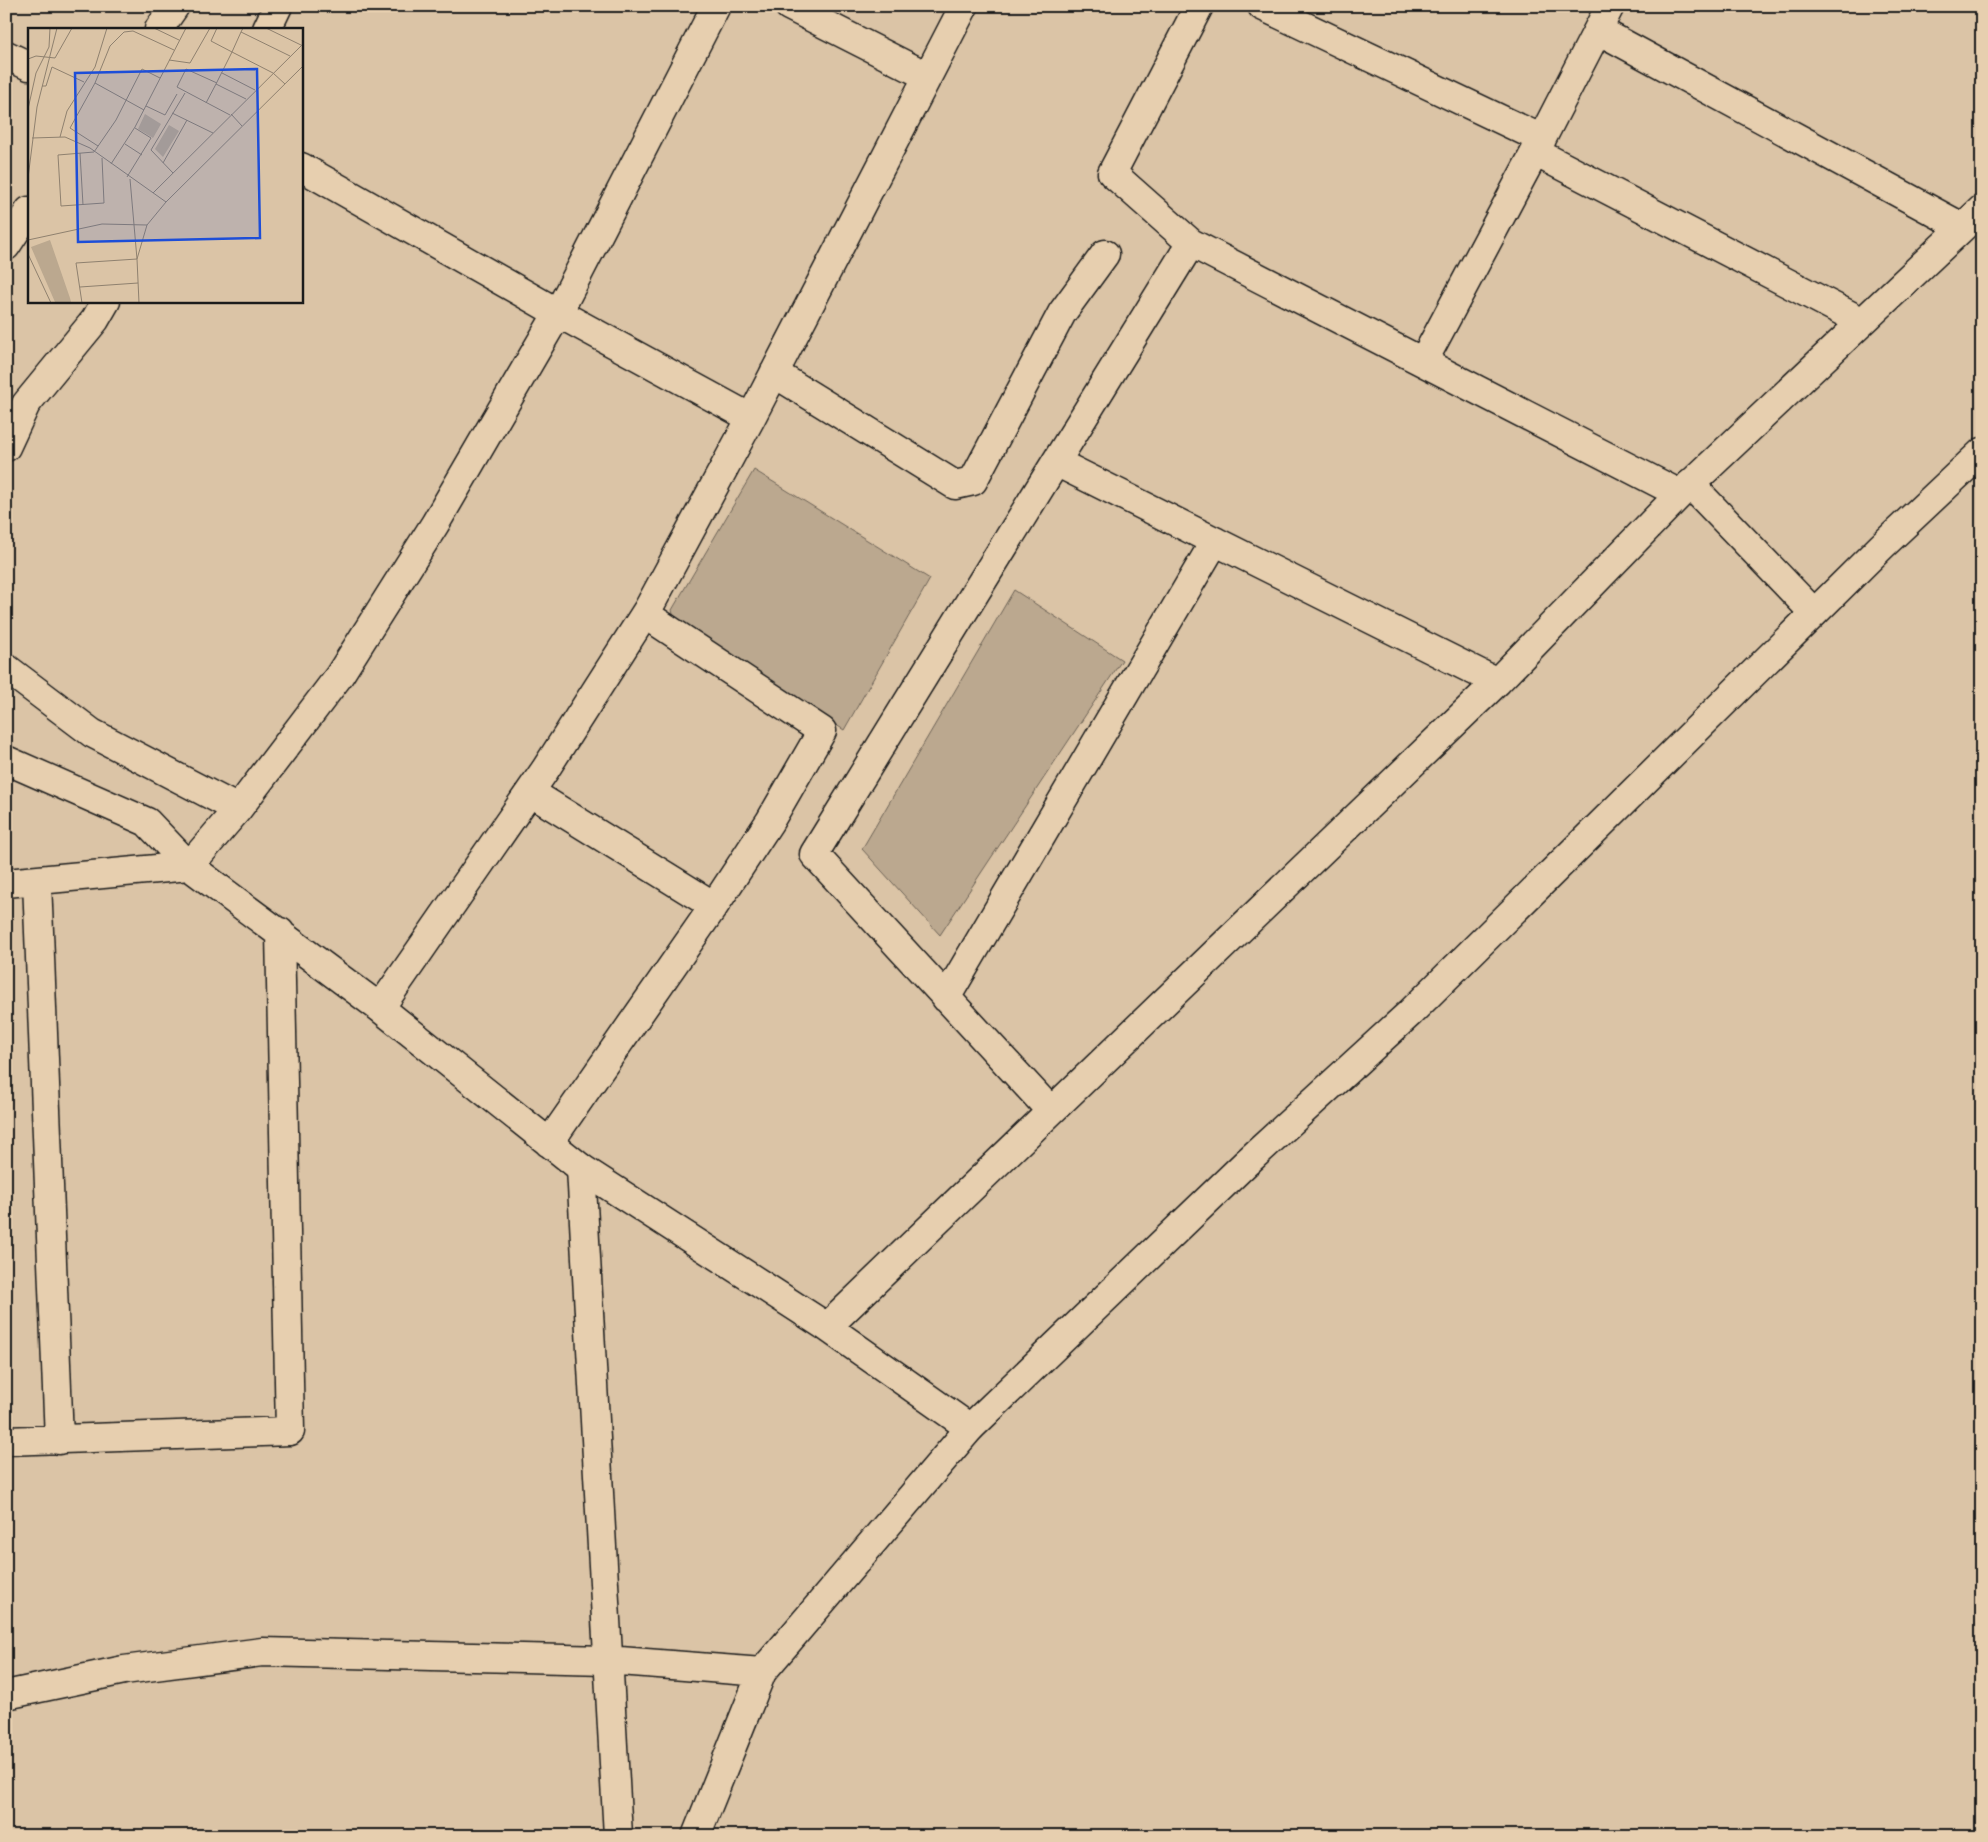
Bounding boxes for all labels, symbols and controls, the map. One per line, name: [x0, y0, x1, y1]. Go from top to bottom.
inset map: [28, 28, 302, 302]

